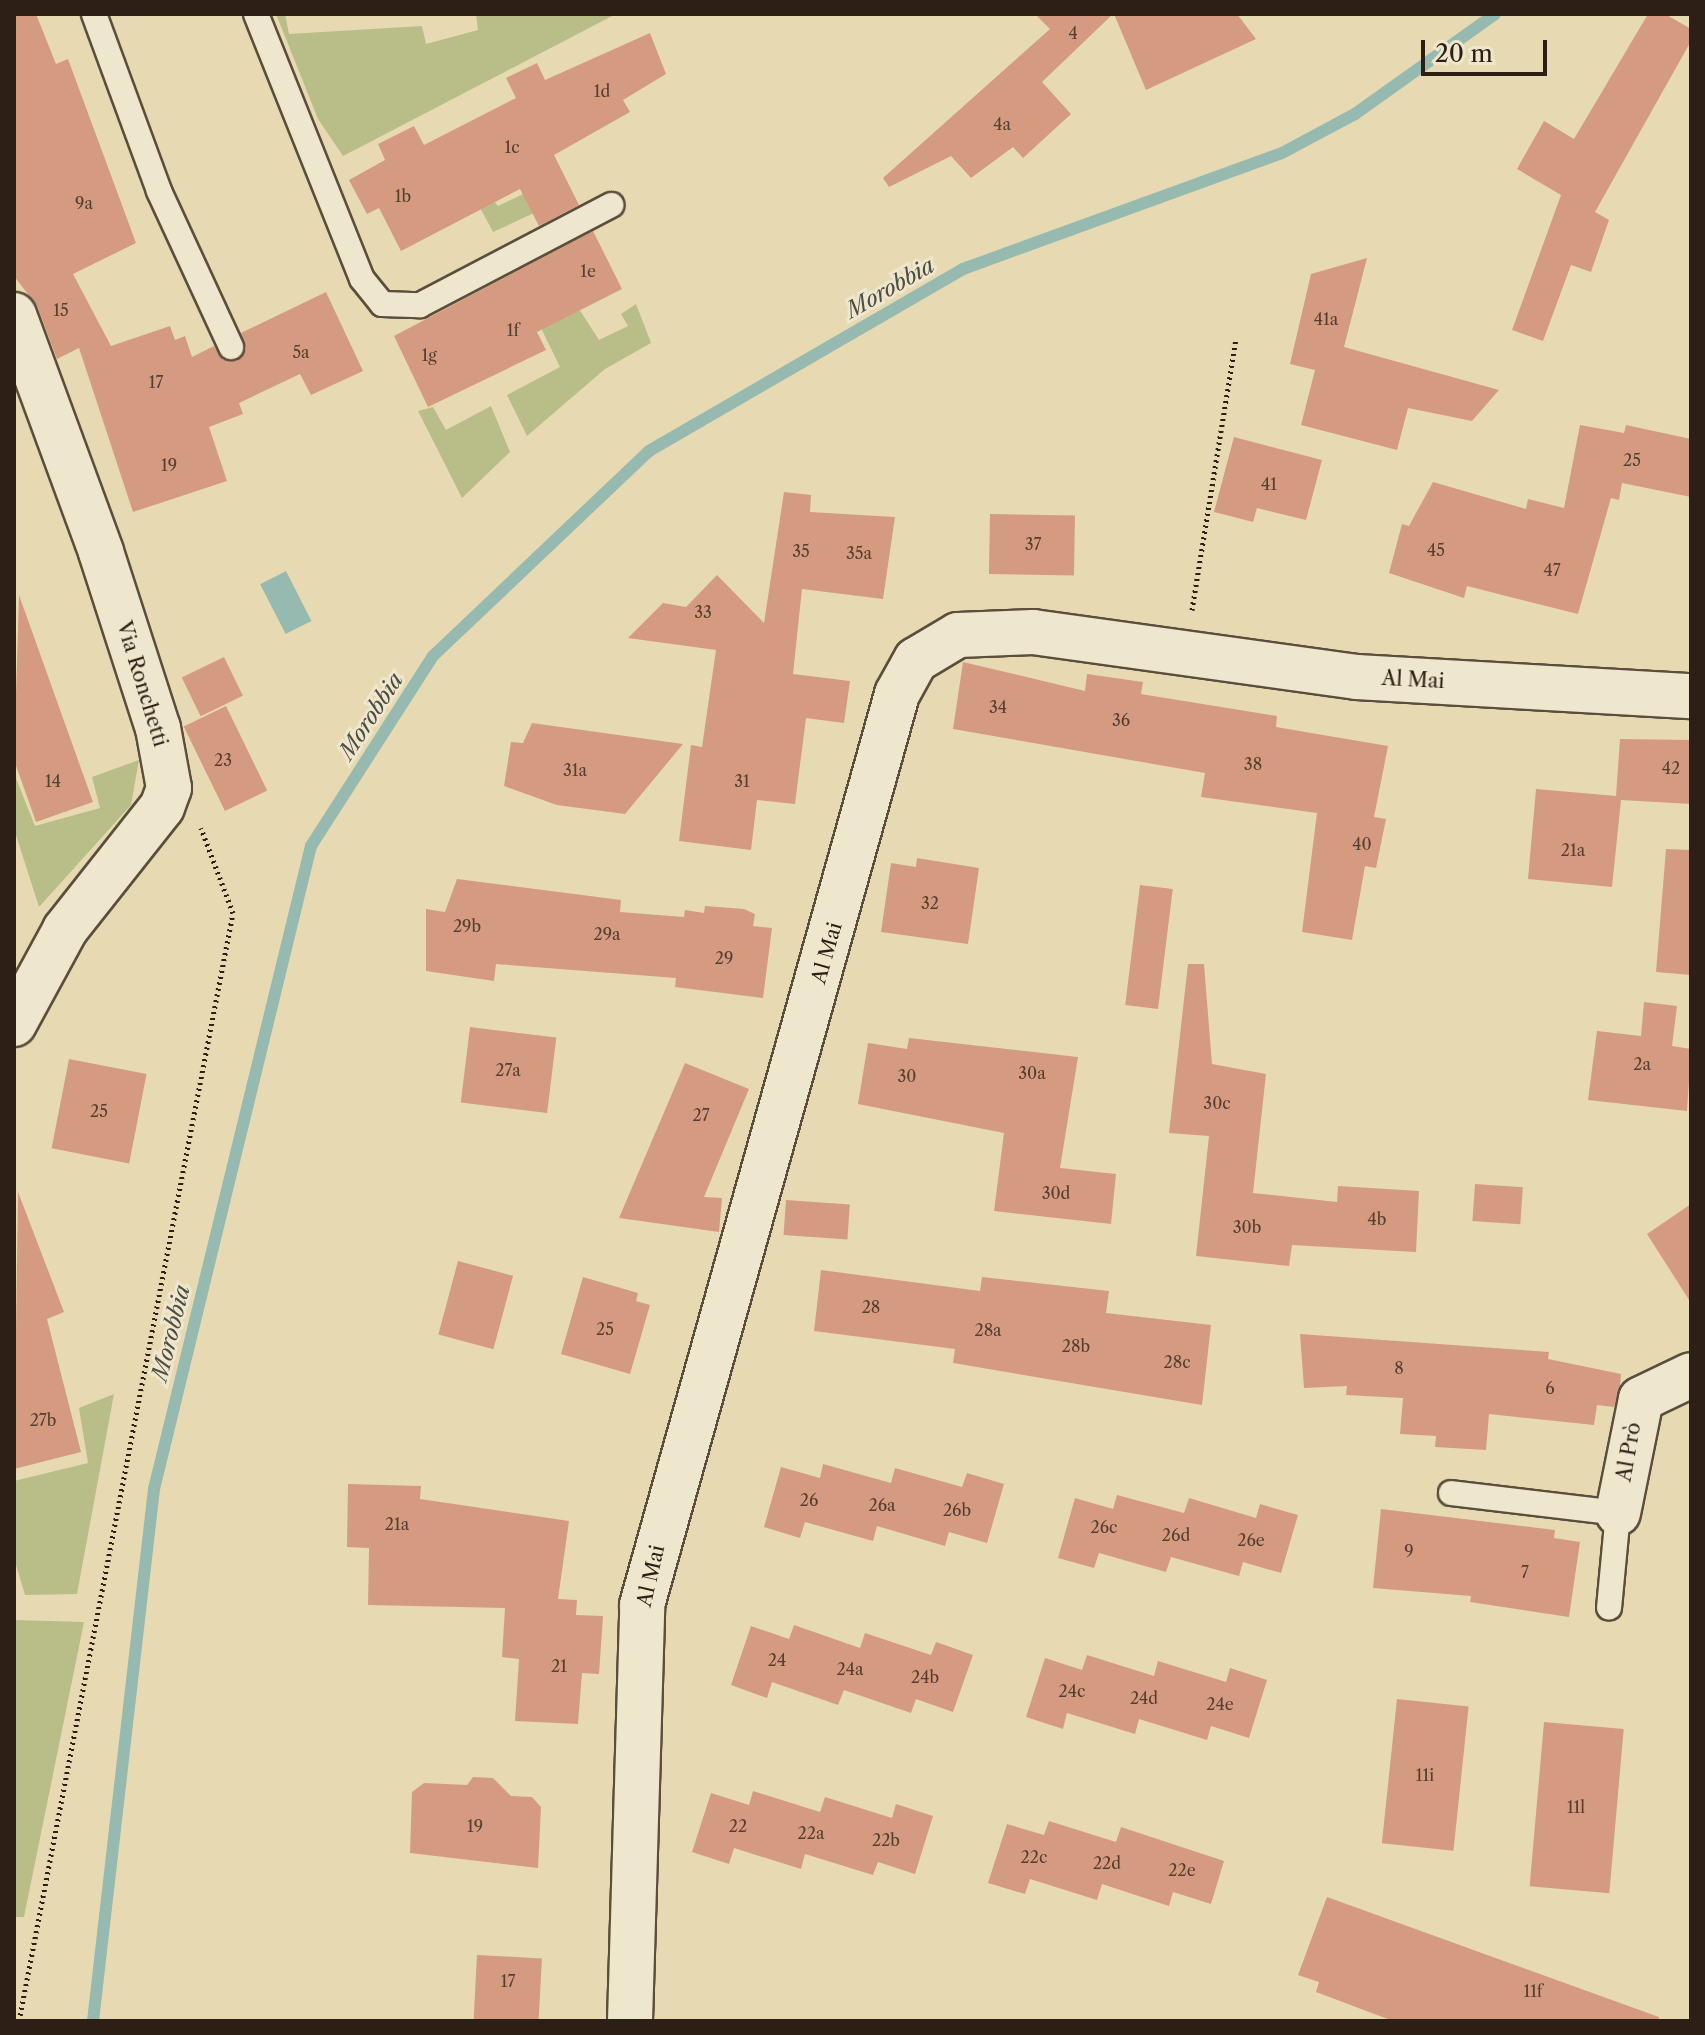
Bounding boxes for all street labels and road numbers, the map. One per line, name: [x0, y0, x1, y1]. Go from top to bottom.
street label: Via Ronchetti: [112, 618, 172, 750]
street label: Al Mai: [1381, 666, 1445, 694]
street label: Al Mai: [807, 920, 847, 986]
street label: Al Prò: [1612, 1421, 1646, 1483]
street label: Al Mai: [632, 1543, 670, 1609]

